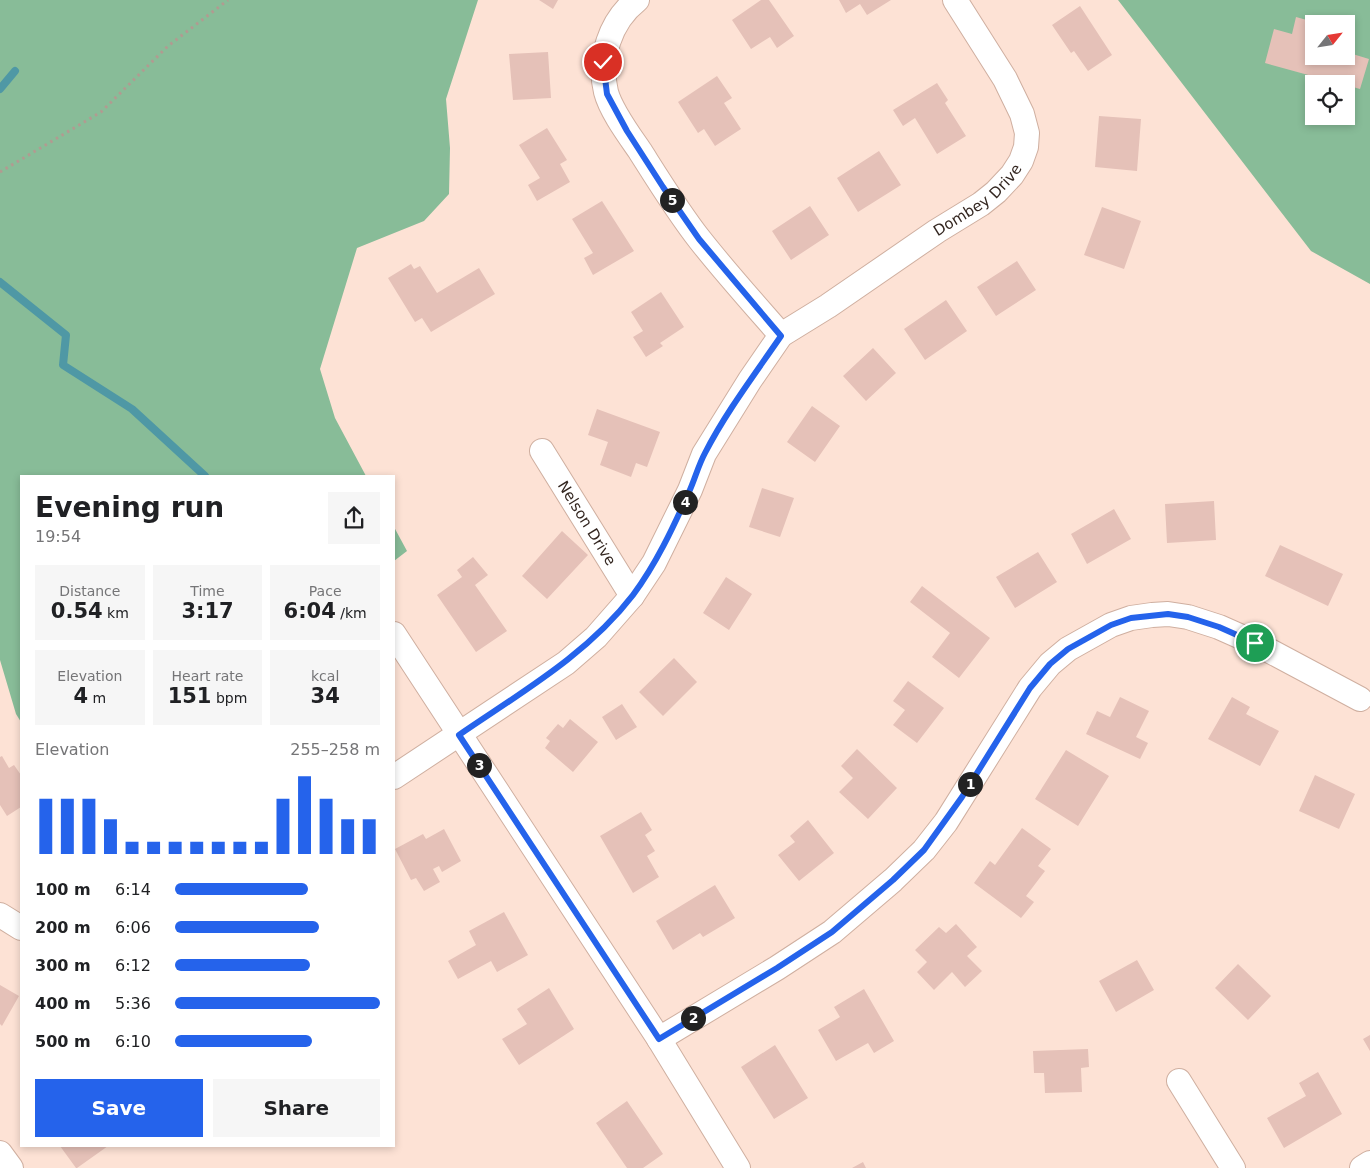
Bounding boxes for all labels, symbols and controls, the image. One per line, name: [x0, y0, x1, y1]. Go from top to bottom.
north arrow: [1305, 15, 1355, 65]
map controls: [1305, 15, 1355, 125]
pin: [582, 41, 624, 83]
icon: check: [589, 48, 617, 76]
button: locate: [1305, 75, 1355, 125]
street label: Dombey Drive: [930, 161, 1026, 240]
pin: 5: [660, 188, 684, 212]
text: 5: [668, 192, 677, 208]
street label: Nelson Drive: [554, 478, 620, 569]
pin: 4: [672, 490, 698, 514]
text: Evening run: [35, 491, 224, 524]
button: share: [328, 492, 380, 544]
text: 4: [681, 494, 690, 510]
text: 19:54: [35, 527, 81, 546]
text: Distance: [59, 583, 120, 599]
text: Time: [190, 583, 225, 599]
text: Pace: [309, 583, 342, 599]
text: 0.54: [51, 599, 103, 623]
text: 3:17: [181, 599, 234, 623]
text: 6:04: [284, 599, 336, 623]
text: km: [103, 605, 129, 621]
text: /km: [336, 605, 367, 621]
pin: [1234, 622, 1276, 664]
icon: arrive: [1241, 629, 1269, 657]
text: Elevation: [57, 668, 122, 684]
text: Heart rate: [172, 668, 243, 684]
text: kcal: [311, 668, 339, 684]
text: 4: [73, 684, 88, 708]
text: 151: [168, 684, 211, 708]
text: 34: [311, 684, 340, 708]
text: m: [88, 690, 106, 706]
text: bpm: [211, 690, 247, 706]
text: Elevation: [35, 740, 109, 759]
text: 255–258 m: [290, 740, 380, 759]
pin: 3: [466, 752, 492, 778]
text: 3: [475, 757, 484, 773]
pin: 1: [958, 772, 982, 796]
text: 1: [966, 776, 975, 792]
text: 100 m: [35, 880, 91, 899]
text: 6:14: [115, 880, 151, 899]
text: 200 m: [35, 918, 91, 937]
text: 6:06: [115, 918, 151, 937]
text: 300 m: [35, 956, 91, 975]
text: 6:12: [115, 956, 151, 975]
text: 400 m: [35, 994, 91, 1013]
text: 5:36: [115, 994, 151, 1013]
pin: 2: [680, 1006, 706, 1030]
text: 2: [689, 1010, 698, 1026]
text: 500 m: [35, 1032, 91, 1051]
text: 6:10: [115, 1032, 151, 1051]
button: Save: [35, 1079, 203, 1137]
button: Share: [213, 1079, 380, 1137]

